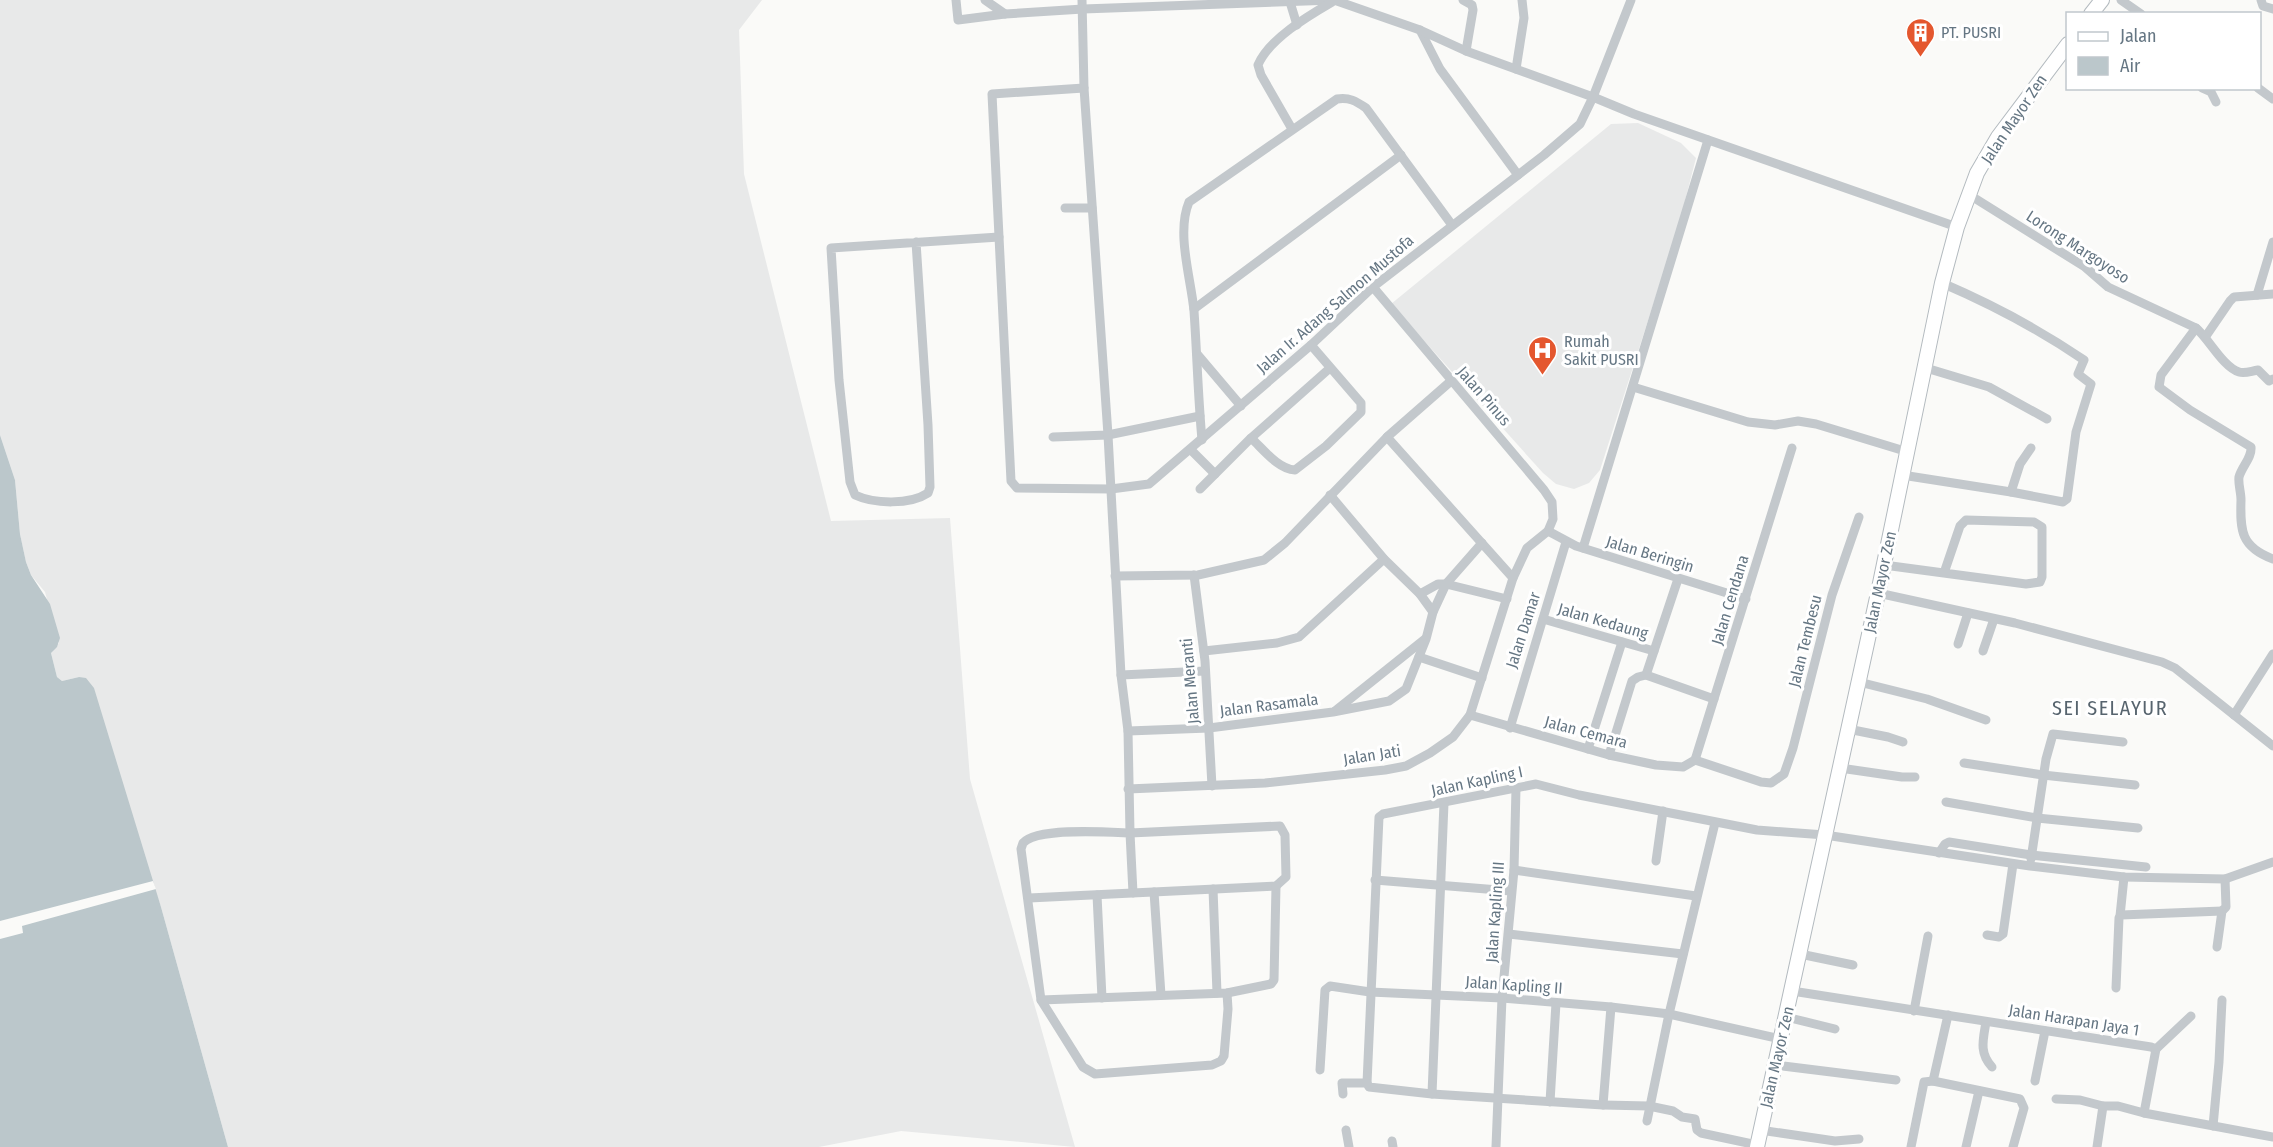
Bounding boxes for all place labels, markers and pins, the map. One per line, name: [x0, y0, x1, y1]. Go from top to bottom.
building icon: PT. PUSRI: [1904, 16, 1936, 58]
place label: PT. PUSRI: [1941, 23, 2001, 42]
place label: Rumah Sakit PUSRI: [1564, 332, 1639, 369]
hospital icon: Rumah Sakit PUSRI: [1527, 334, 1559, 376]

